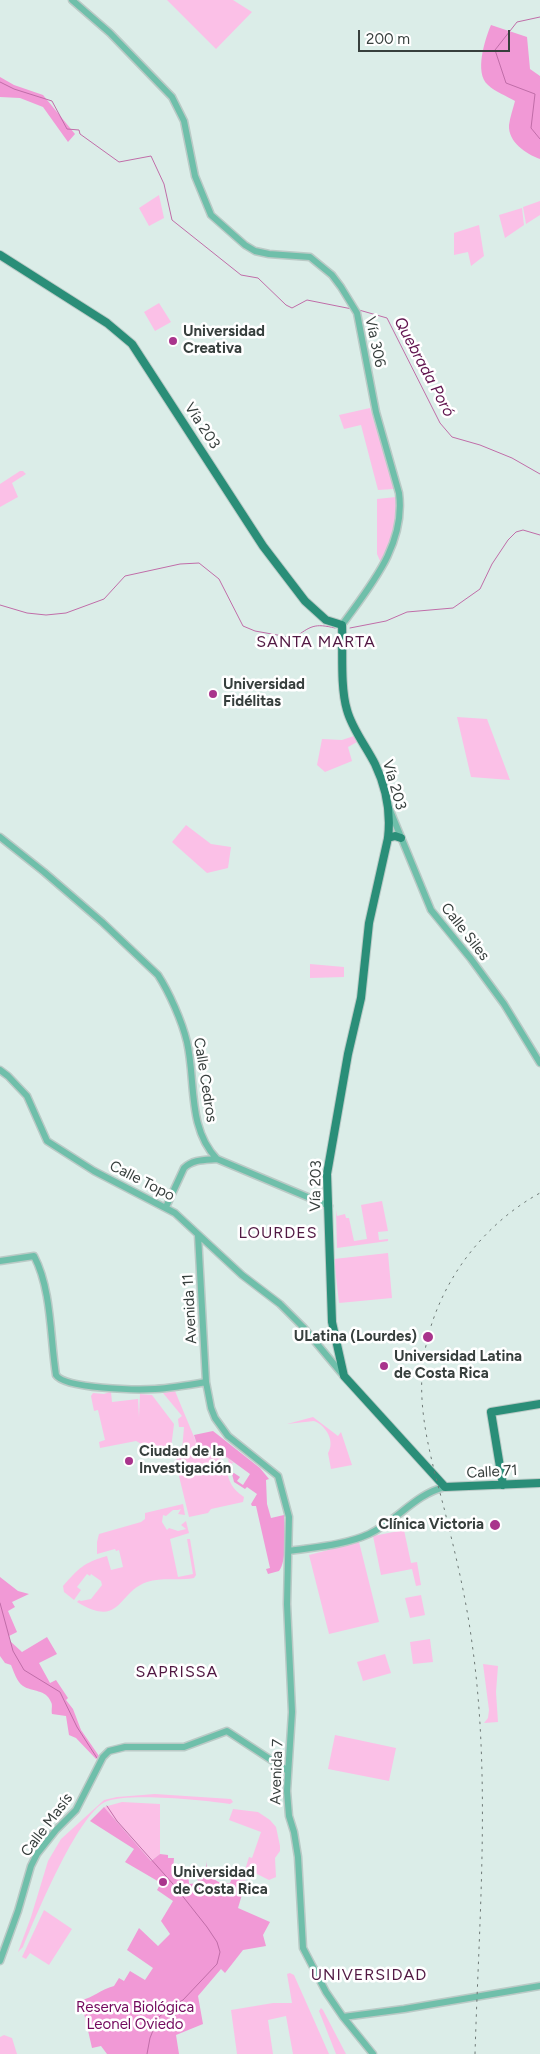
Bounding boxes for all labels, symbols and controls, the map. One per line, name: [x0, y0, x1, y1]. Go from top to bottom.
scale bar: [360, 20, 512, 52]
text: 200 m: [366, 30, 410, 48]
water label: Quebrada Poró: [390, 314, 458, 420]
street label: Vía 306: [361, 315, 389, 369]
place label: Universidad Creativa: [183, 323, 265, 358]
marker: Universidad Creativa: [167, 335, 179, 347]
street label: Vía 203: [180, 400, 224, 452]
district label: SANTA MARTA: [255, 632, 377, 652]
place label: Universidad Fidélitas: [223, 676, 305, 711]
marker: Universidad Fidélitas: [207, 688, 219, 700]
street label: Vía 203: [378, 758, 410, 812]
street label: Calle Siles: [437, 900, 493, 964]
street label: Calle Cedros: [189, 1036, 221, 1124]
street label: Calle Topo: [106, 1157, 178, 1205]
street label: Vía 203: [307, 1160, 325, 1212]
district label: LOURDES: [238, 1223, 318, 1243]
street label: Avenida 11: [179, 1273, 201, 1345]
place label: ULatina (Lourdes): [294, 1328, 417, 1346]
marker: ULatina (Lourdes): [421, 1330, 435, 1344]
place label: Universidad Latina de Costa Rica: [394, 1348, 522, 1383]
marker: Universidad Latina de Costa Rica: [378, 1360, 390, 1372]
place label: Ciudad de la Investigación: [139, 1443, 231, 1478]
marker: Ciudad de la Investigación: [123, 1455, 135, 1467]
street label: Calle 71: [466, 1462, 518, 1482]
place label: Clínica Victoria: [378, 1516, 484, 1534]
marker: Clínica Victoria: [488, 1518, 502, 1532]
district label: SAPRISSA: [135, 1662, 219, 1682]
street label: Avenida 7: [267, 1739, 287, 1805]
street label: Calle Masís: [17, 1790, 77, 1860]
place label: Universidad de Costa Rica: [173, 1864, 268, 1899]
marker: Universidad de Costa Rica: [157, 1876, 169, 1888]
district label: UNIVERSIDAD: [309, 1965, 429, 1985]
park label: Reserva Biológica Leonel Oviedo: [76, 1999, 194, 2034]

